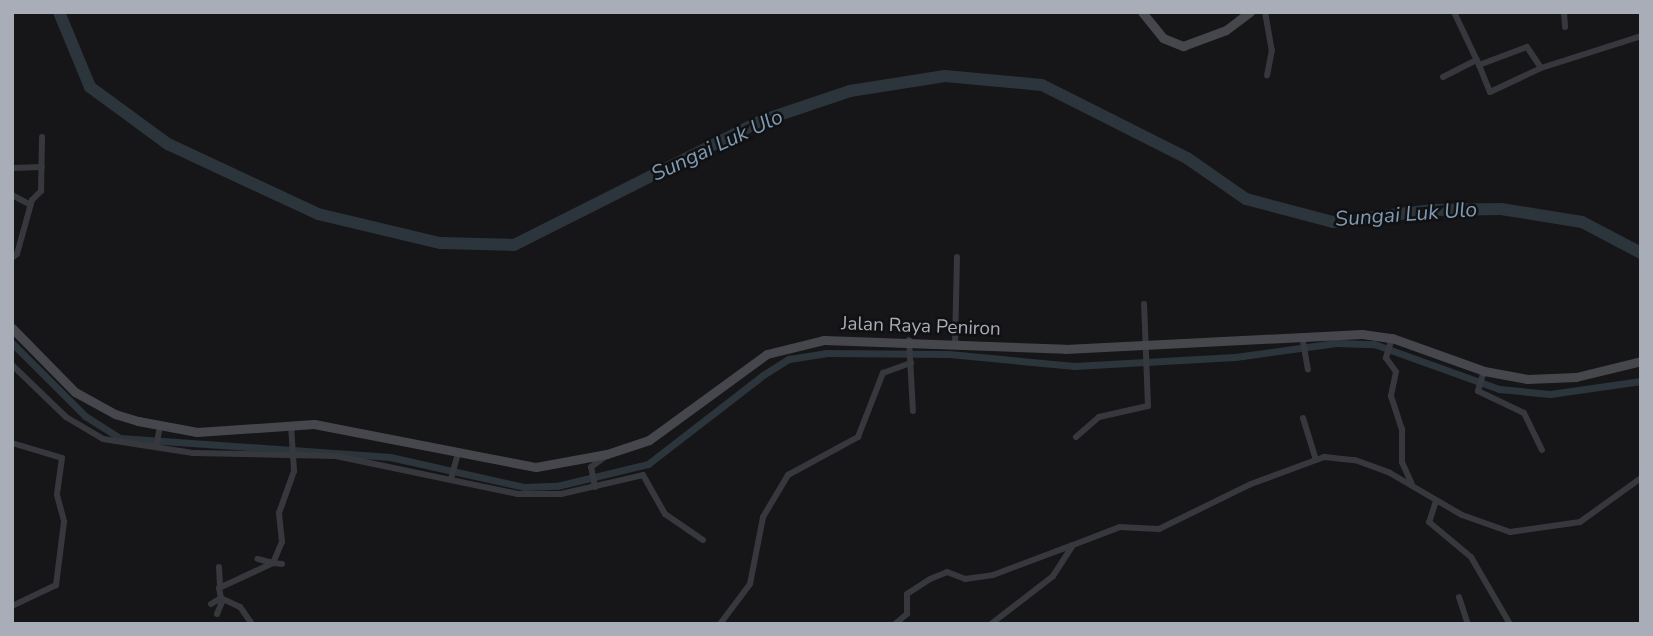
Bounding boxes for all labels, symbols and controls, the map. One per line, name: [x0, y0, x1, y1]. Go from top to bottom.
water label: Sungai Luk Ulo: [647, 104, 787, 186]
water label: Sungai Luk Ulo: [1334, 196, 1478, 232]
street label: Jalan Raya Peniron: [841, 313, 1001, 341]

